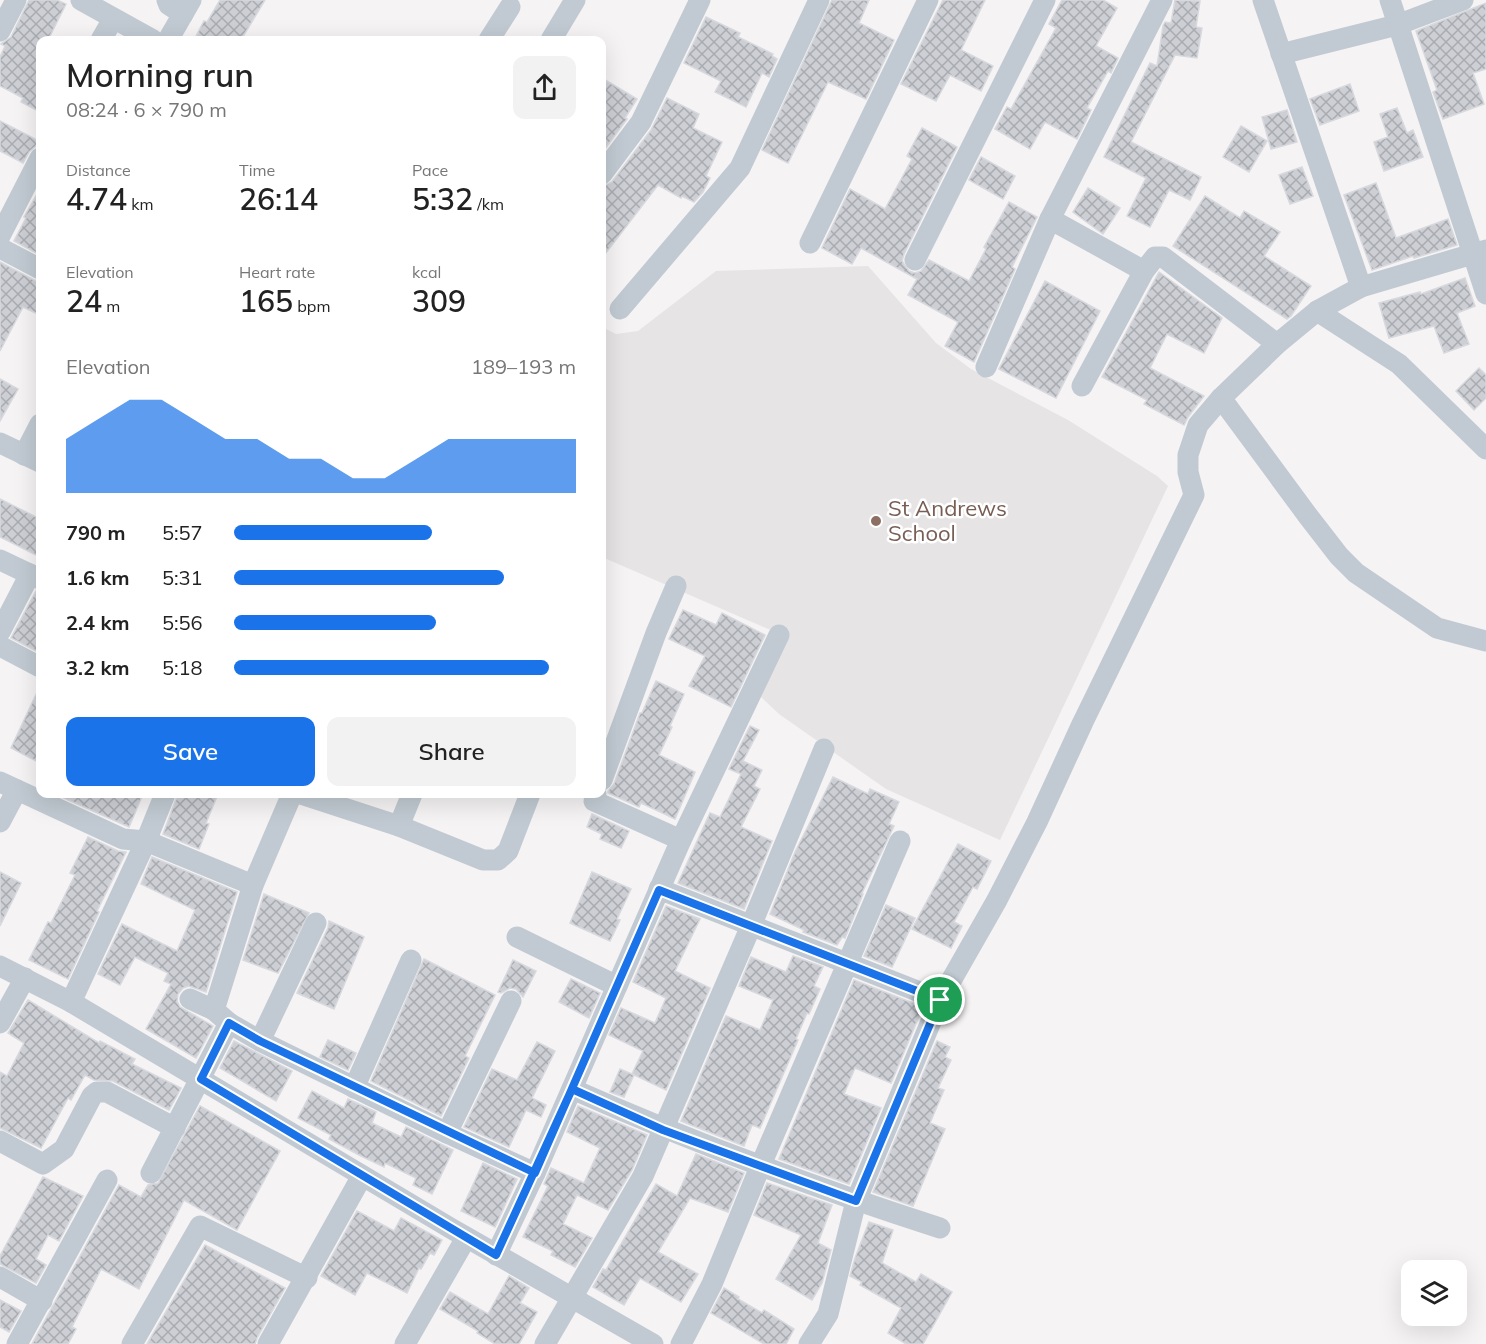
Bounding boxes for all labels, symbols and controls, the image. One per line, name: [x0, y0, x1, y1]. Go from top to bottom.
text: Morning run: [66, 54, 254, 95]
button: share: [513, 56, 576, 119]
text: 08:24 · 6 × 790 m: [66, 97, 227, 122]
text: Distance: [66, 160, 131, 180]
text: Time: [239, 160, 275, 180]
text: Pace: [412, 160, 448, 180]
text: 4.74: [66, 180, 127, 218]
text: 26:14: [239, 180, 318, 218]
text: 5:32: [412, 180, 473, 218]
text: km: [127, 194, 154, 214]
text: /km: [473, 194, 504, 214]
text: Elevation: [66, 262, 134, 282]
text: Heart rate: [239, 262, 315, 282]
text: kcal: [412, 262, 441, 282]
text: 24: [66, 282, 102, 320]
text: 165: [239, 282, 293, 320]
text: 309: [412, 282, 466, 320]
text: m: [102, 296, 120, 316]
text: bpm: [293, 296, 330, 316]
text: Elevation: [66, 354, 151, 379]
text: 189–193 m: [471, 354, 576, 379]
place label: St Andrews School: [888, 494, 1007, 547]
marker: St Andrews School: [869, 514, 883, 528]
text: 790 m: [66, 520, 125, 545]
text: 5:57: [162, 520, 203, 545]
text: 1.6 km: [66, 565, 129, 590]
text: 5:31: [162, 565, 203, 590]
text: 2.4 km: [66, 610, 129, 635]
text: 5:56: [162, 610, 203, 635]
text: 3.2 km: [66, 655, 129, 680]
text: 5:18: [162, 655, 203, 680]
button: Save: [66, 717, 315, 786]
button: Share: [327, 717, 576, 786]
pin: [914, 974, 965, 1025]
icon: arrive: [923, 983, 956, 1016]
map controls: [1401, 1260, 1467, 1326]
button: layers: [1401, 1260, 1467, 1326]

